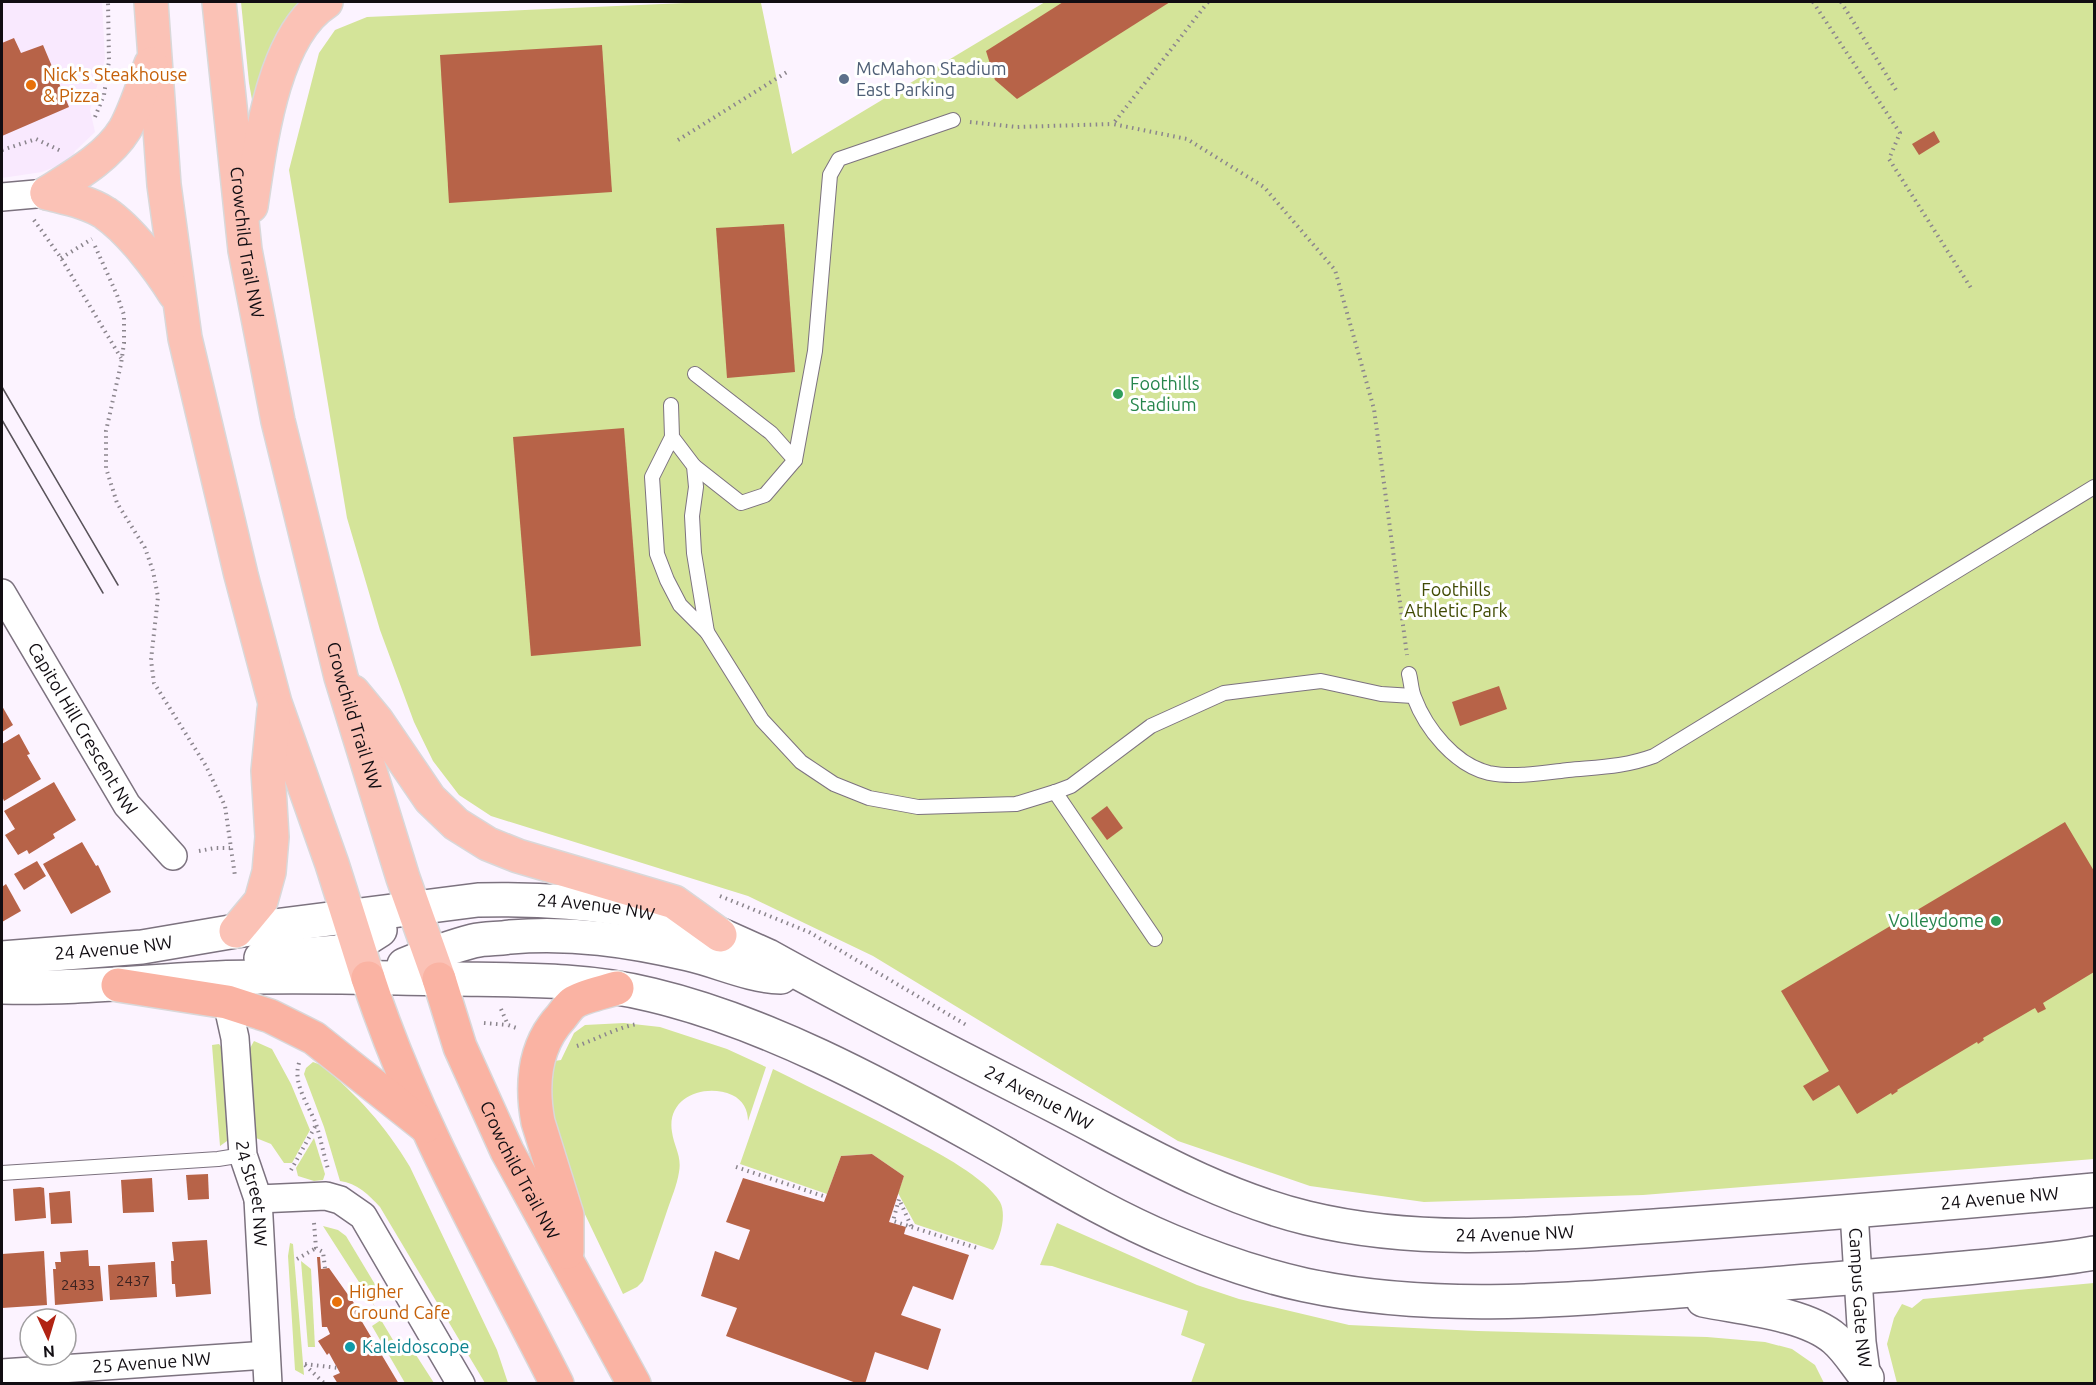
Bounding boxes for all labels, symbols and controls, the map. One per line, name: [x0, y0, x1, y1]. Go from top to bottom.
place label: McMahon Stadium East Parking: [856, 58, 1007, 99]
place label: Nick's Steakhouse & Pizza: [43, 64, 188, 105]
marker: McMahon Stadium East Parking: [837, 72, 851, 86]
marker: Nick's Steakhouse & Pizza: [24, 78, 38, 92]
street label: Crowchild Trail NW: [227, 165, 269, 320]
place label: Foothills Stadium: [1130, 373, 1200, 414]
marker: Foothills Stadium: [1111, 387, 1125, 401]
park label: Foothills Athletic Park: [1404, 579, 1508, 620]
street label: Capitol Hill Crescent NW: [24, 639, 142, 819]
street label: Crowchild Trail NW: [324, 640, 386, 792]
street label: 24 Avenue NW: [536, 889, 657, 924]
place label: Volleydome: [1888, 910, 1984, 930]
marker: Volleydome: [1989, 914, 2003, 928]
street label: 24 Avenue NW: [54, 931, 174, 963]
street label: 24 Avenue NW: [982, 1061, 1097, 1133]
street label: Crowchild Trail NW: [477, 1097, 564, 1243]
street label: 24 Street NW: [233, 1140, 272, 1247]
street label: 24 Avenue NW: [1940, 1182, 2060, 1213]
street label: 24 Avenue NW: [1456, 1221, 1575, 1244]
street label: Campus Gate NW: [1846, 1227, 1876, 1369]
house number: 2437: [116, 1272, 150, 1289]
house number: 2433: [61, 1276, 95, 1293]
place label: Higher Ground Cafe: [349, 1281, 451, 1322]
marker: Higher Ground Cafe: [330, 1295, 344, 1309]
north arrow: [18, 1307, 78, 1367]
place label: Kaleidoscope: [362, 1336, 469, 1356]
marker: Kaleidoscope: [343, 1340, 357, 1354]
text: N: [42, 1343, 56, 1361]
street label: 25 Avenue NW: [92, 1348, 212, 1376]

